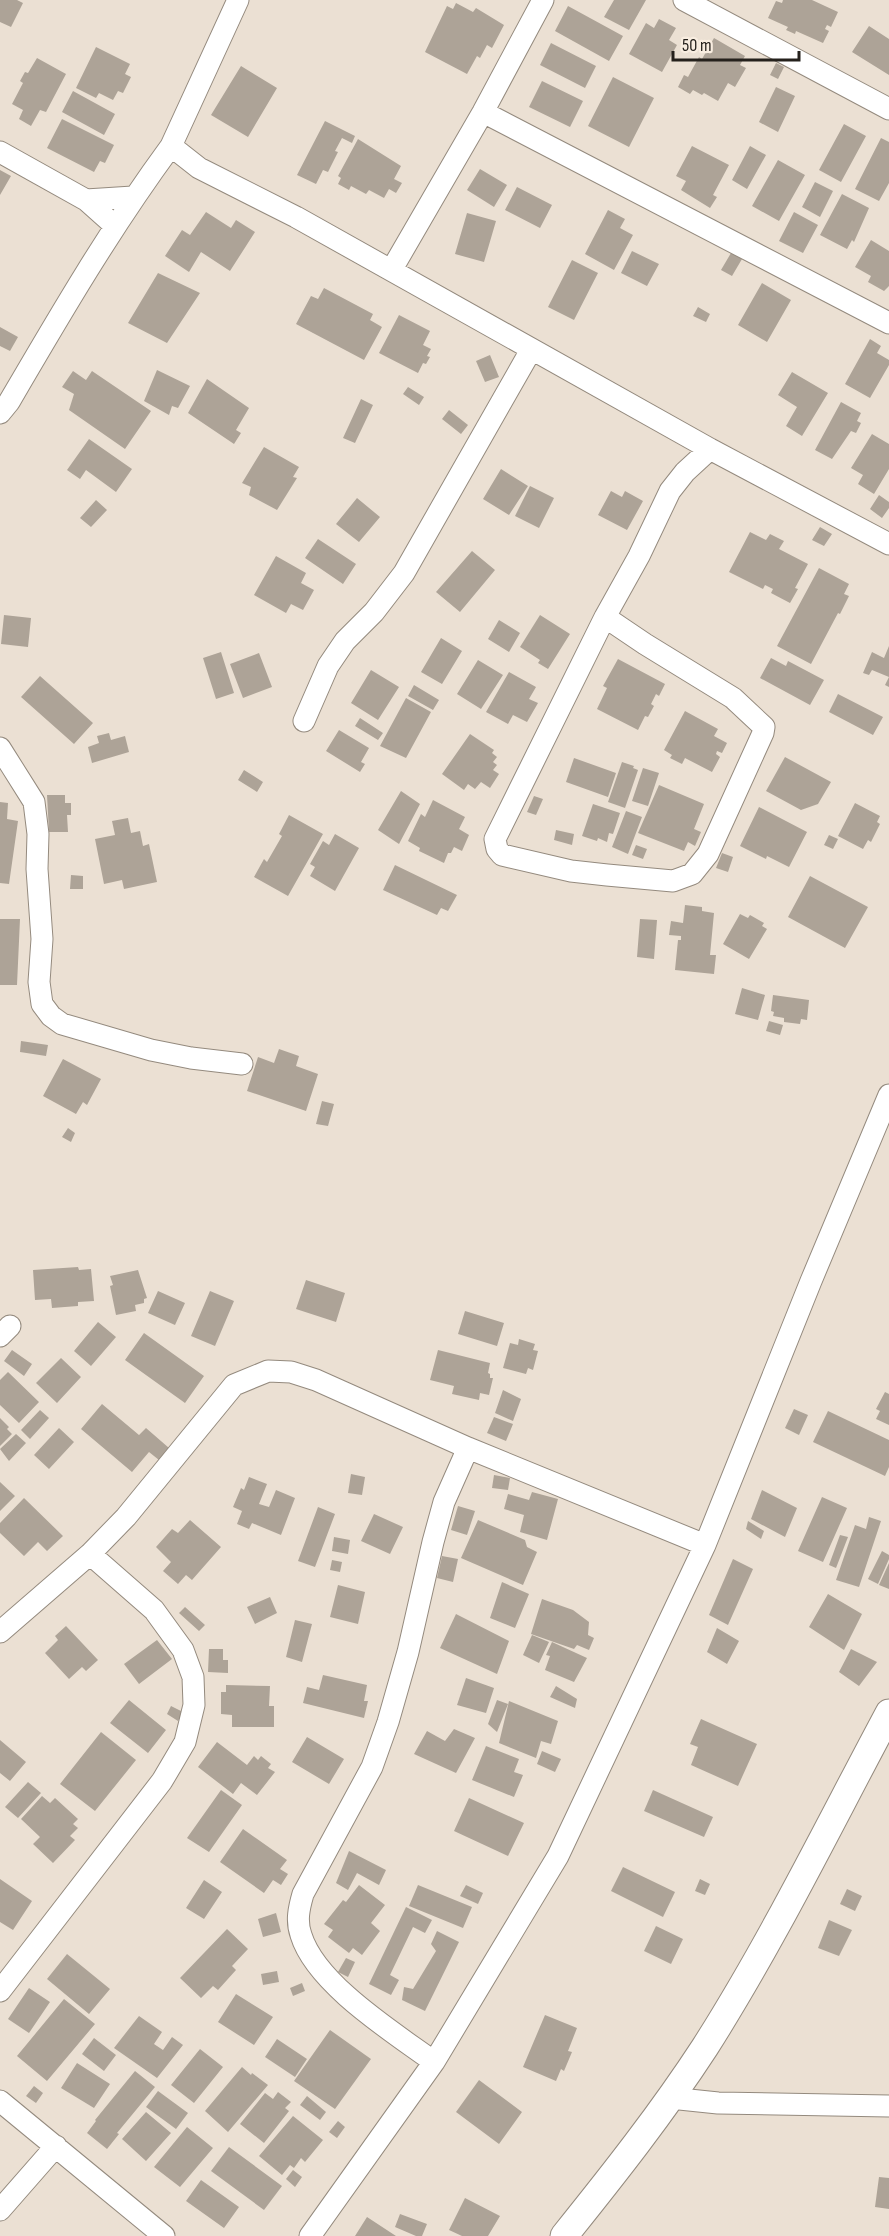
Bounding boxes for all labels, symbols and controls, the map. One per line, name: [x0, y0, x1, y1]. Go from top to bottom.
scale bar: [673, 24, 799, 62]
text: 50 m: [682, 35, 712, 56]

